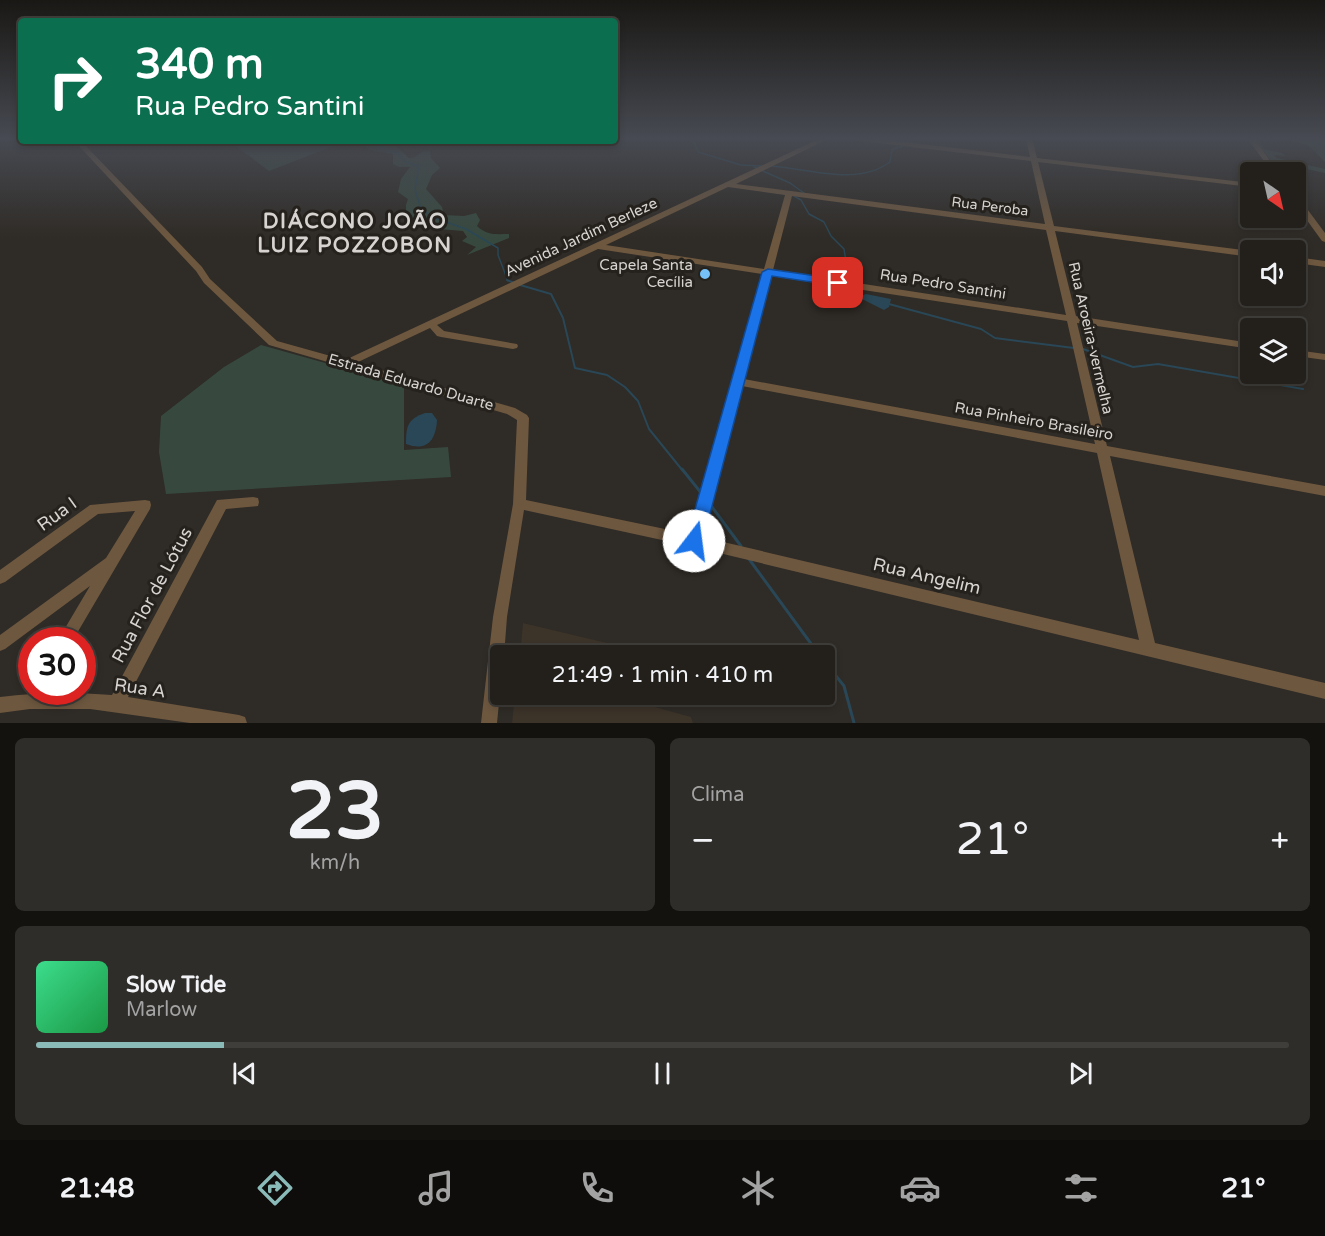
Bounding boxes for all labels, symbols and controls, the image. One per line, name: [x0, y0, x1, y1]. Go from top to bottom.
text: 340 m: [135, 39, 264, 90]
icon: right: [36, 42, 114, 120]
text: Rua Pedro Santini: [135, 90, 364, 123]
north arrow: [1240, 162, 1306, 228]
map controls: [1240, 162, 1306, 384]
street label: Rua Peroba: [950, 193, 1029, 220]
street label: Avenida Jardim Berleze: [502, 194, 660, 280]
district label: DIÁCONO JOÃO LUIZ POZZOBON: [257, 208, 453, 258]
button: sound: [1240, 240, 1306, 306]
place label: Capela Santa Cecília: [599, 256, 693, 291]
pin: [812, 257, 863, 308]
street label: Rua Aroeira-vermelha: [1065, 260, 1117, 416]
street label: Rua Pedro Santini: [879, 265, 1007, 303]
icon: arrive: [821, 266, 854, 299]
marker: Capela Santa Cecília: [698, 267, 712, 281]
button: layers: [1240, 318, 1306, 384]
street label: Estrada Eduardo Duarte: [326, 350, 496, 414]
street label: Rua Pinheiro Brasileiro: [953, 398, 1115, 444]
street label: Rua I: [33, 492, 81, 536]
position arrow: [662, 509, 726, 573]
street label: Rua Flor de Lótus: [107, 523, 197, 667]
street label: Rua Angelim: [871, 553, 983, 599]
speed limit sign: 30: [18, 627, 96, 705]
text: 21:49 · 1 min · 410 m: [552, 662, 773, 688]
street label: Rua A: [113, 673, 167, 703]
text: 23: [286, 765, 384, 859]
text: Clima: [691, 783, 744, 807]
text: 21°: [956, 813, 1029, 867]
text: −: [691, 821, 715, 860]
text: +: [1270, 821, 1289, 860]
text: km/h: [310, 851, 360, 875]
text: Slow Tide: [126, 972, 226, 998]
text: Marlow: [126, 998, 197, 1022]
icon: previous: [228, 1057, 261, 1090]
icon: pause: [646, 1057, 679, 1090]
icon: next: [1064, 1057, 1097, 1090]
icon: directions: [254, 1167, 296, 1209]
icon: music: [415, 1167, 457, 1209]
icon: phone: [576, 1167, 618, 1209]
icon: climate: [737, 1167, 779, 1209]
icon: car: [899, 1167, 941, 1209]
icon: filters: [1060, 1167, 1102, 1209]
text: 21:48: [60, 1172, 134, 1205]
text: 21°: [1221, 1172, 1265, 1205]

